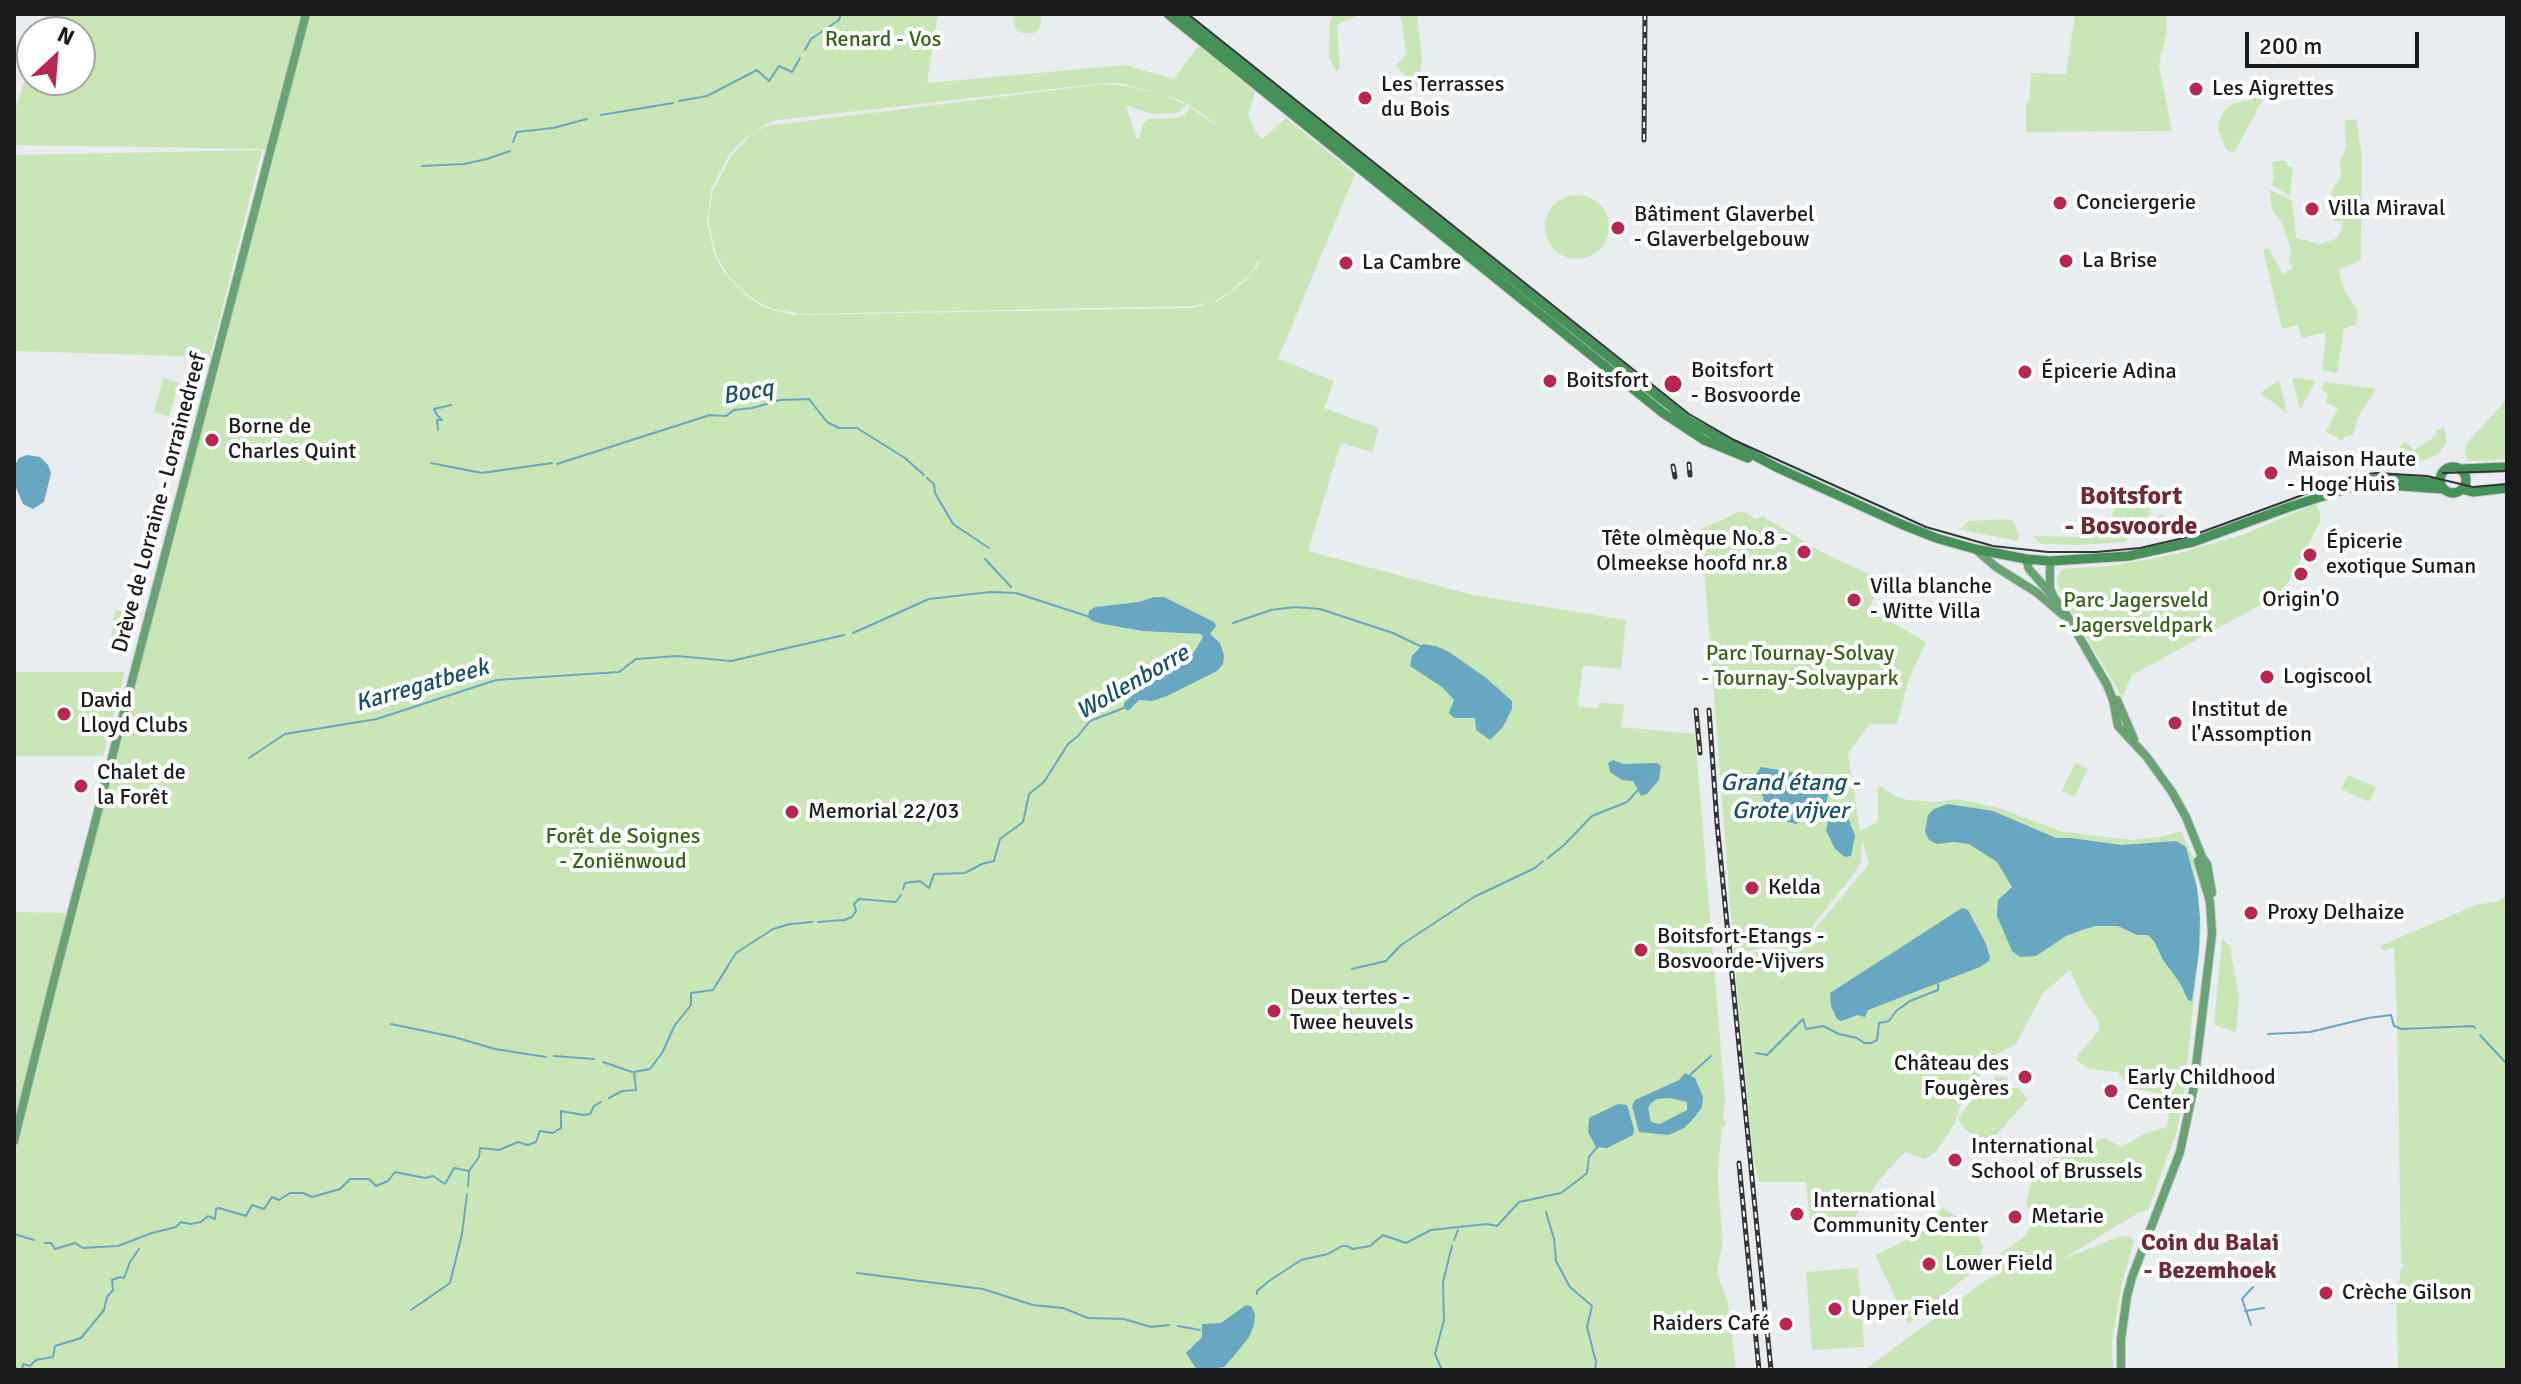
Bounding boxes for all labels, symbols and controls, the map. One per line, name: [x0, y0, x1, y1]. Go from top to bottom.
north arrow: [16, 16, 96, 96]
scale bar: [2249, 16, 2423, 66]
text: N: [53, 20, 79, 51]
park label: Renard - Vos: [825, 27, 941, 53]
text: 200 m: [2259, 31, 2322, 61]
place label: Les Terrasses du Bois: [1381, 72, 1504, 124]
place label: Les Aigrettes: [2212, 76, 2334, 102]
marker: Les Aigrettes: [2187, 80, 2205, 98]
marker: Les Terrasses du Bois: [1356, 89, 1374, 107]
place label: Conciergerie: [2076, 190, 2196, 216]
marker: Conciergerie: [2051, 194, 2069, 212]
place label: Villa Miraval: [2328, 196, 2445, 222]
marker: Villa Miraval: [2303, 200, 2321, 218]
place label: Bâtiment Glaverbel - Glaverbelgebouw: [1634, 202, 1814, 254]
marker: Bâtiment Glaverbel - Glaverbelgebouw: [1609, 219, 1627, 237]
place label: La Brise: [2082, 248, 2157, 274]
place label: La Cambre: [1362, 250, 1461, 276]
marker: La Brise: [2057, 252, 2075, 270]
marker: La Cambre: [1337, 254, 1355, 272]
street label: Drève de Lorraine - Lorrainedreef: [107, 350, 213, 656]
place label: Boitsfort - Bosvoorde: [1691, 358, 1801, 410]
place label: Épicerie Adina: [2041, 359, 2177, 385]
marker: Épicerie Adina: [2016, 363, 2034, 381]
place label: Boitsfort: [1566, 368, 1649, 394]
marker: Boitsfort: [1541, 372, 1559, 390]
marker: Boitsfort - Bosvoorde: [1662, 373, 1684, 395]
water label: Bocq: [720, 374, 776, 412]
place label: Borne de Charles Quint: [228, 414, 356, 466]
marker: Borne de Charles Quint: [203, 431, 221, 449]
place label: Maison Haute - Hoge Huis: [2287, 447, 2416, 498]
marker: Maison Haute - Hoge Huis: [2262, 464, 2280, 482]
district label: Boitsfort - Bosvoorde: [2065, 481, 2197, 542]
place label: Tête olmèque No.8 - Olmeekse hoofd nr.8: [1596, 526, 1788, 578]
place label: Épicerie exotique Suman: [2326, 529, 2476, 580]
marker: Tête olmèque No.8 - Olmeekse hoofd nr.8: [1795, 543, 1813, 561]
marker: Épicerie exotique Suman: [2301, 546, 2319, 564]
marker: Origin'O: [2292, 565, 2310, 583]
place label: Villa blanche - Witte Villa: [1870, 574, 1992, 626]
place label: Origin'O: [2262, 587, 2340, 613]
park label: Parc Jagersveld - Jagersveldpark: [2059, 588, 2213, 640]
marker: Villa blanche - Witte Villa: [1845, 591, 1863, 609]
water label: Wollenborre: [1072, 639, 1194, 727]
park label: Parc Tournay-Solvay - Tournay-Solvaypark: [1702, 641, 1898, 692]
water label: Karregatbeek: [352, 653, 492, 719]
place label: Logiscool: [2283, 664, 2372, 690]
marker: Logiscool: [2258, 668, 2276, 686]
place label: David Lloyd Clubs: [80, 688, 188, 740]
place label: Institut de l'Assomption: [2191, 697, 2312, 748]
marker: David Lloyd Clubs: [55, 705, 73, 723]
marker: Institut de l'Assomption: [2166, 714, 2184, 732]
place label: Chalet de la Forêt: [97, 760, 186, 812]
water label: Grand étang - Grote vijver: [1720, 770, 1860, 826]
marker: Chalet de la Forêt: [72, 777, 90, 795]
place label: Memorial 22/03: [808, 799, 959, 825]
marker: Memorial 22/03: [783, 803, 801, 821]
park label: Forêt de Soignes - Zoniënwoud: [546, 824, 700, 876]
place label: Kelda: [1768, 875, 1821, 901]
marker: Kelda: [1743, 879, 1761, 897]
place label: Proxy Delhaize: [2267, 900, 2404, 926]
marker: Proxy Delhaize: [2242, 904, 2260, 922]
place label: Boitsfort-Etangs - Bosvoorde-Vijvers: [1657, 924, 1824, 976]
marker: Boitsfort-Etangs - Bosvoorde-Vijvers: [1632, 941, 1650, 959]
place label: Deux tertes - Twee heuvels: [1290, 985, 1414, 1036]
marker: Deux tertes - Twee heuvels: [1265, 1002, 1283, 1020]
place label: Château des Fougères: [1894, 1051, 2009, 1102]
place label: Early Childhood Center: [2127, 1065, 2276, 1116]
marker: Château des Fougères: [2016, 1068, 2034, 1086]
marker: Early Childhood Center: [2102, 1082, 2120, 1100]
place label: International School of Brussels: [1971, 1134, 2143, 1186]
marker: International School of Brussels: [1946, 1151, 1964, 1169]
place label: International Community Center: [1813, 1188, 1988, 1240]
place label: Metarie: [2031, 1204, 2104, 1230]
marker: International Community Center: [1788, 1205, 1806, 1223]
marker: Metarie: [2006, 1208, 2024, 1226]
district label: Coin du Balai - Bezemhoek: [2141, 1230, 2279, 1286]
place label: Lower Field: [1945, 1251, 2053, 1277]
marker: Lower Field: [1920, 1255, 1938, 1273]
place label: Crèche Gilson: [2342, 1280, 2472, 1306]
marker: Crèche Gilson: [2317, 1284, 2335, 1302]
place label: Upper Field: [1851, 1296, 1959, 1322]
marker: Upper Field: [1826, 1300, 1844, 1318]
place label: Raiders Café: [1652, 1311, 1770, 1337]
marker: Raiders Café: [1777, 1315, 1795, 1333]

